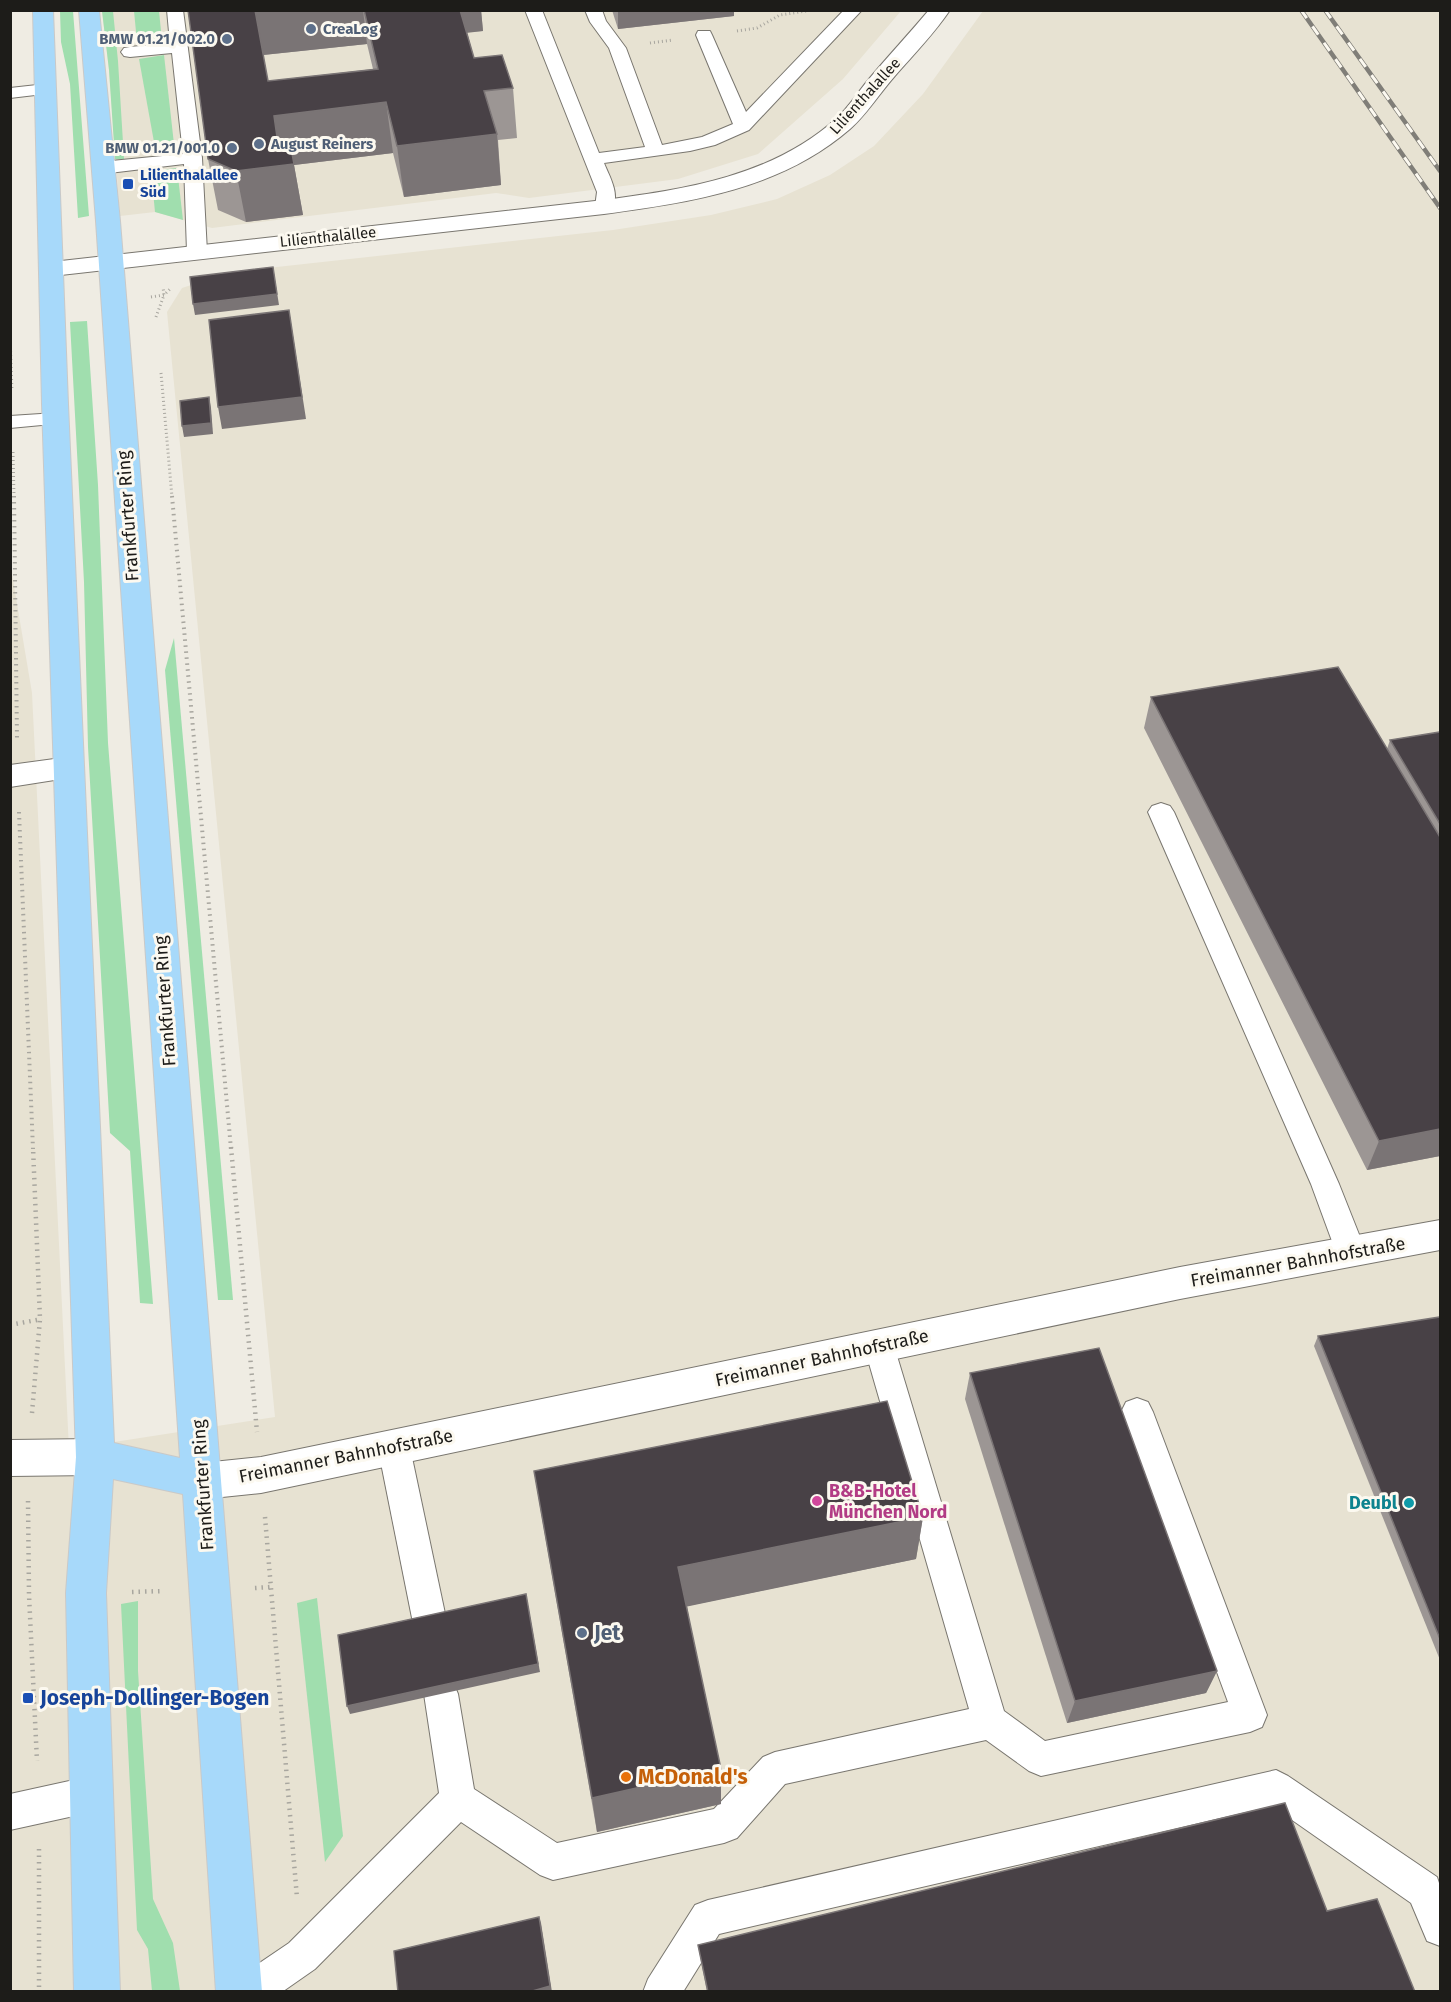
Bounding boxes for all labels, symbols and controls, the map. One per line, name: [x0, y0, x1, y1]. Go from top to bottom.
place label: CreaLog: [323, 20, 378, 38]
marker: CreaLog: [304, 22, 318, 36]
place label: BMW 01.21/002.0: [99, 30, 215, 48]
marker: BMW 01.21/002.0: [220, 32, 234, 46]
street label: Lilienthalallee: [826, 54, 904, 138]
place label: August Reiners: [270, 135, 373, 153]
marker: August Reiners: [252, 137, 266, 151]
place label: BMW 01.21/001.0: [105, 139, 220, 157]
marker: BMW 01.21/001.0: [225, 141, 239, 155]
place label: Lilienthalallee Süd: [140, 166, 238, 201]
marker: Lilienthalallee Süd: [121, 177, 135, 191]
street label: Lilienthalallee: [279, 223, 377, 251]
street label: Frankfurter Ring: [112, 449, 144, 582]
street label: Frankfurter Ring: [149, 934, 181, 1067]
street label: Freimanner Bahnhofstraße: [1189, 1232, 1407, 1292]
street label: Freimanner Bahnhofstraße: [713, 1325, 931, 1391]
street label: Frankfurter Ring: [187, 1418, 219, 1551]
street label: Freimanner Bahnhofstraße: [237, 1424, 455, 1488]
place label: B&B-Hotel München Nord: [829, 1480, 947, 1523]
place label: Deubl: [1349, 1492, 1398, 1514]
marker: B&B-Hotel München Nord: [810, 1494, 824, 1508]
marker: Deubl: [1402, 1496, 1416, 1510]
place label: Jet: [593, 1620, 621, 1646]
marker: Jet: [575, 1626, 589, 1640]
place label: Joseph-Dollinger-Bogen: [39, 1685, 269, 1711]
marker: Joseph-Dollinger-Bogen: [21, 1691, 35, 1705]
place label: McDonald's: [638, 1764, 748, 1790]
marker: McDonald's: [619, 1770, 633, 1784]

